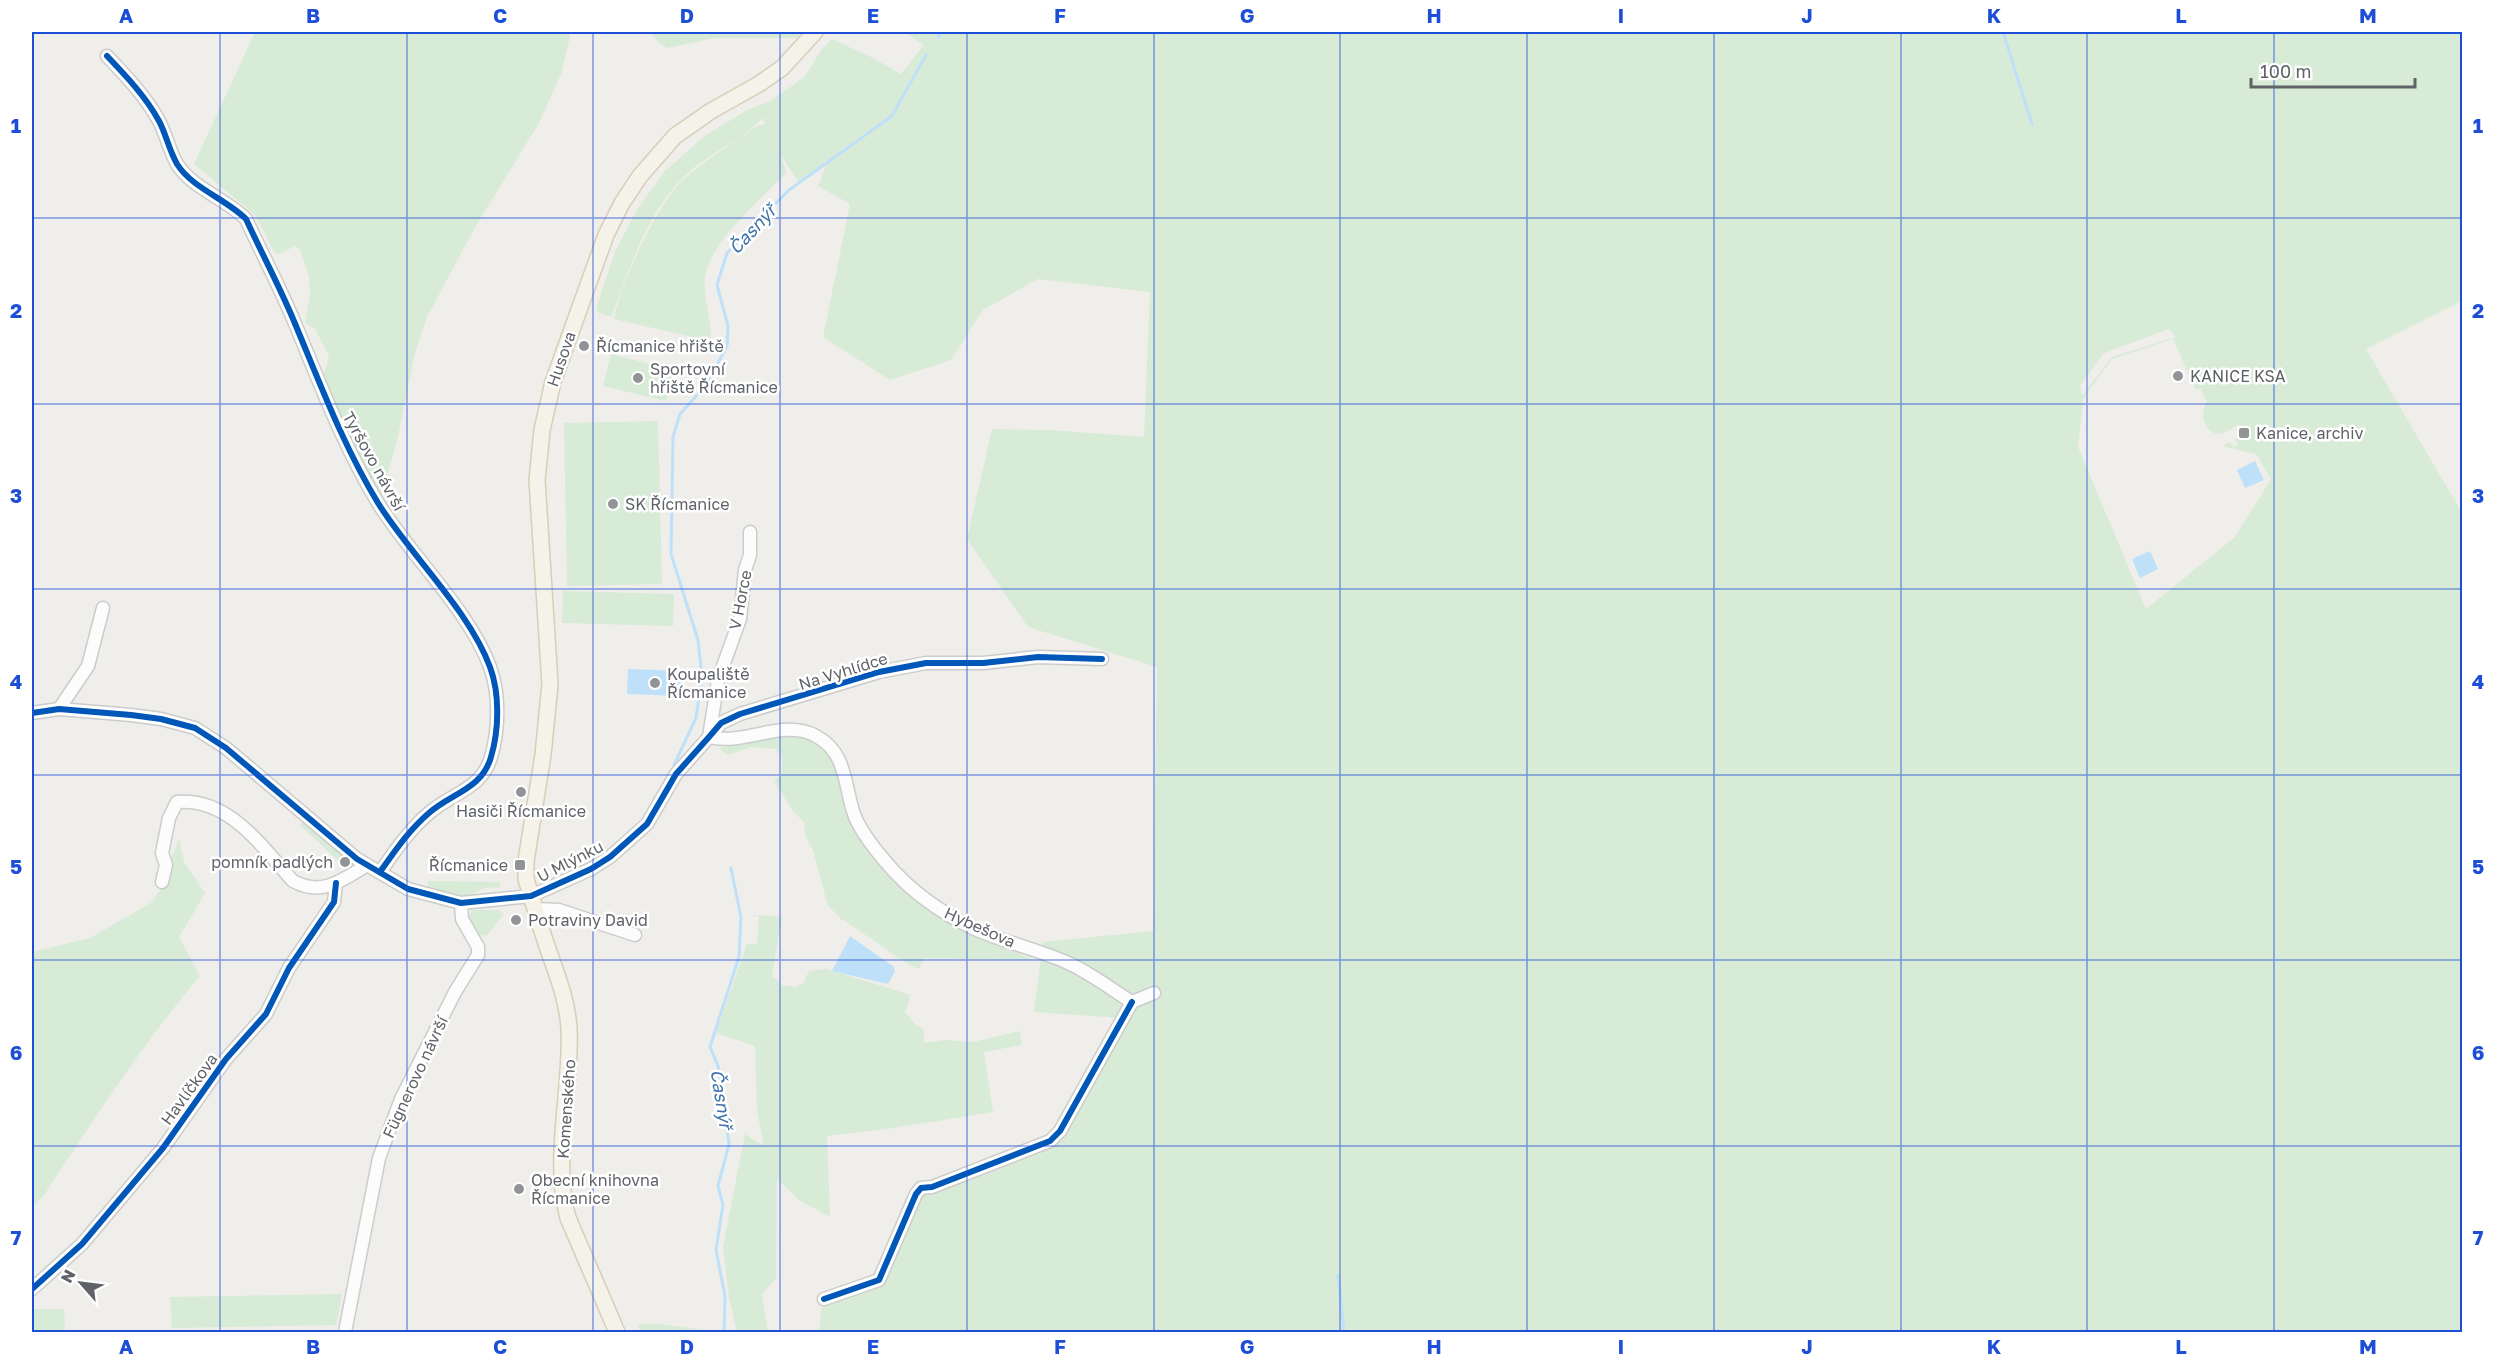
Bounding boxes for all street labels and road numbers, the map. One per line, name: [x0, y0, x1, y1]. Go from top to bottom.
street label: Husova: [542, 329, 580, 389]
street label: Tyršovo návrší: [338, 408, 410, 516]
street label: V Horce: [724, 568, 756, 632]
street label: Na Vyhlídce: [796, 648, 890, 694]
street label: U Mlýnku: [533, 836, 607, 886]
street label: Hybešova: [941, 903, 1019, 951]
street label: Fügnerovo návrší: [378, 1011, 453, 1141]
street label: Havlíčkova: [156, 1049, 222, 1129]
street label: Komenského: [553, 1059, 579, 1159]

